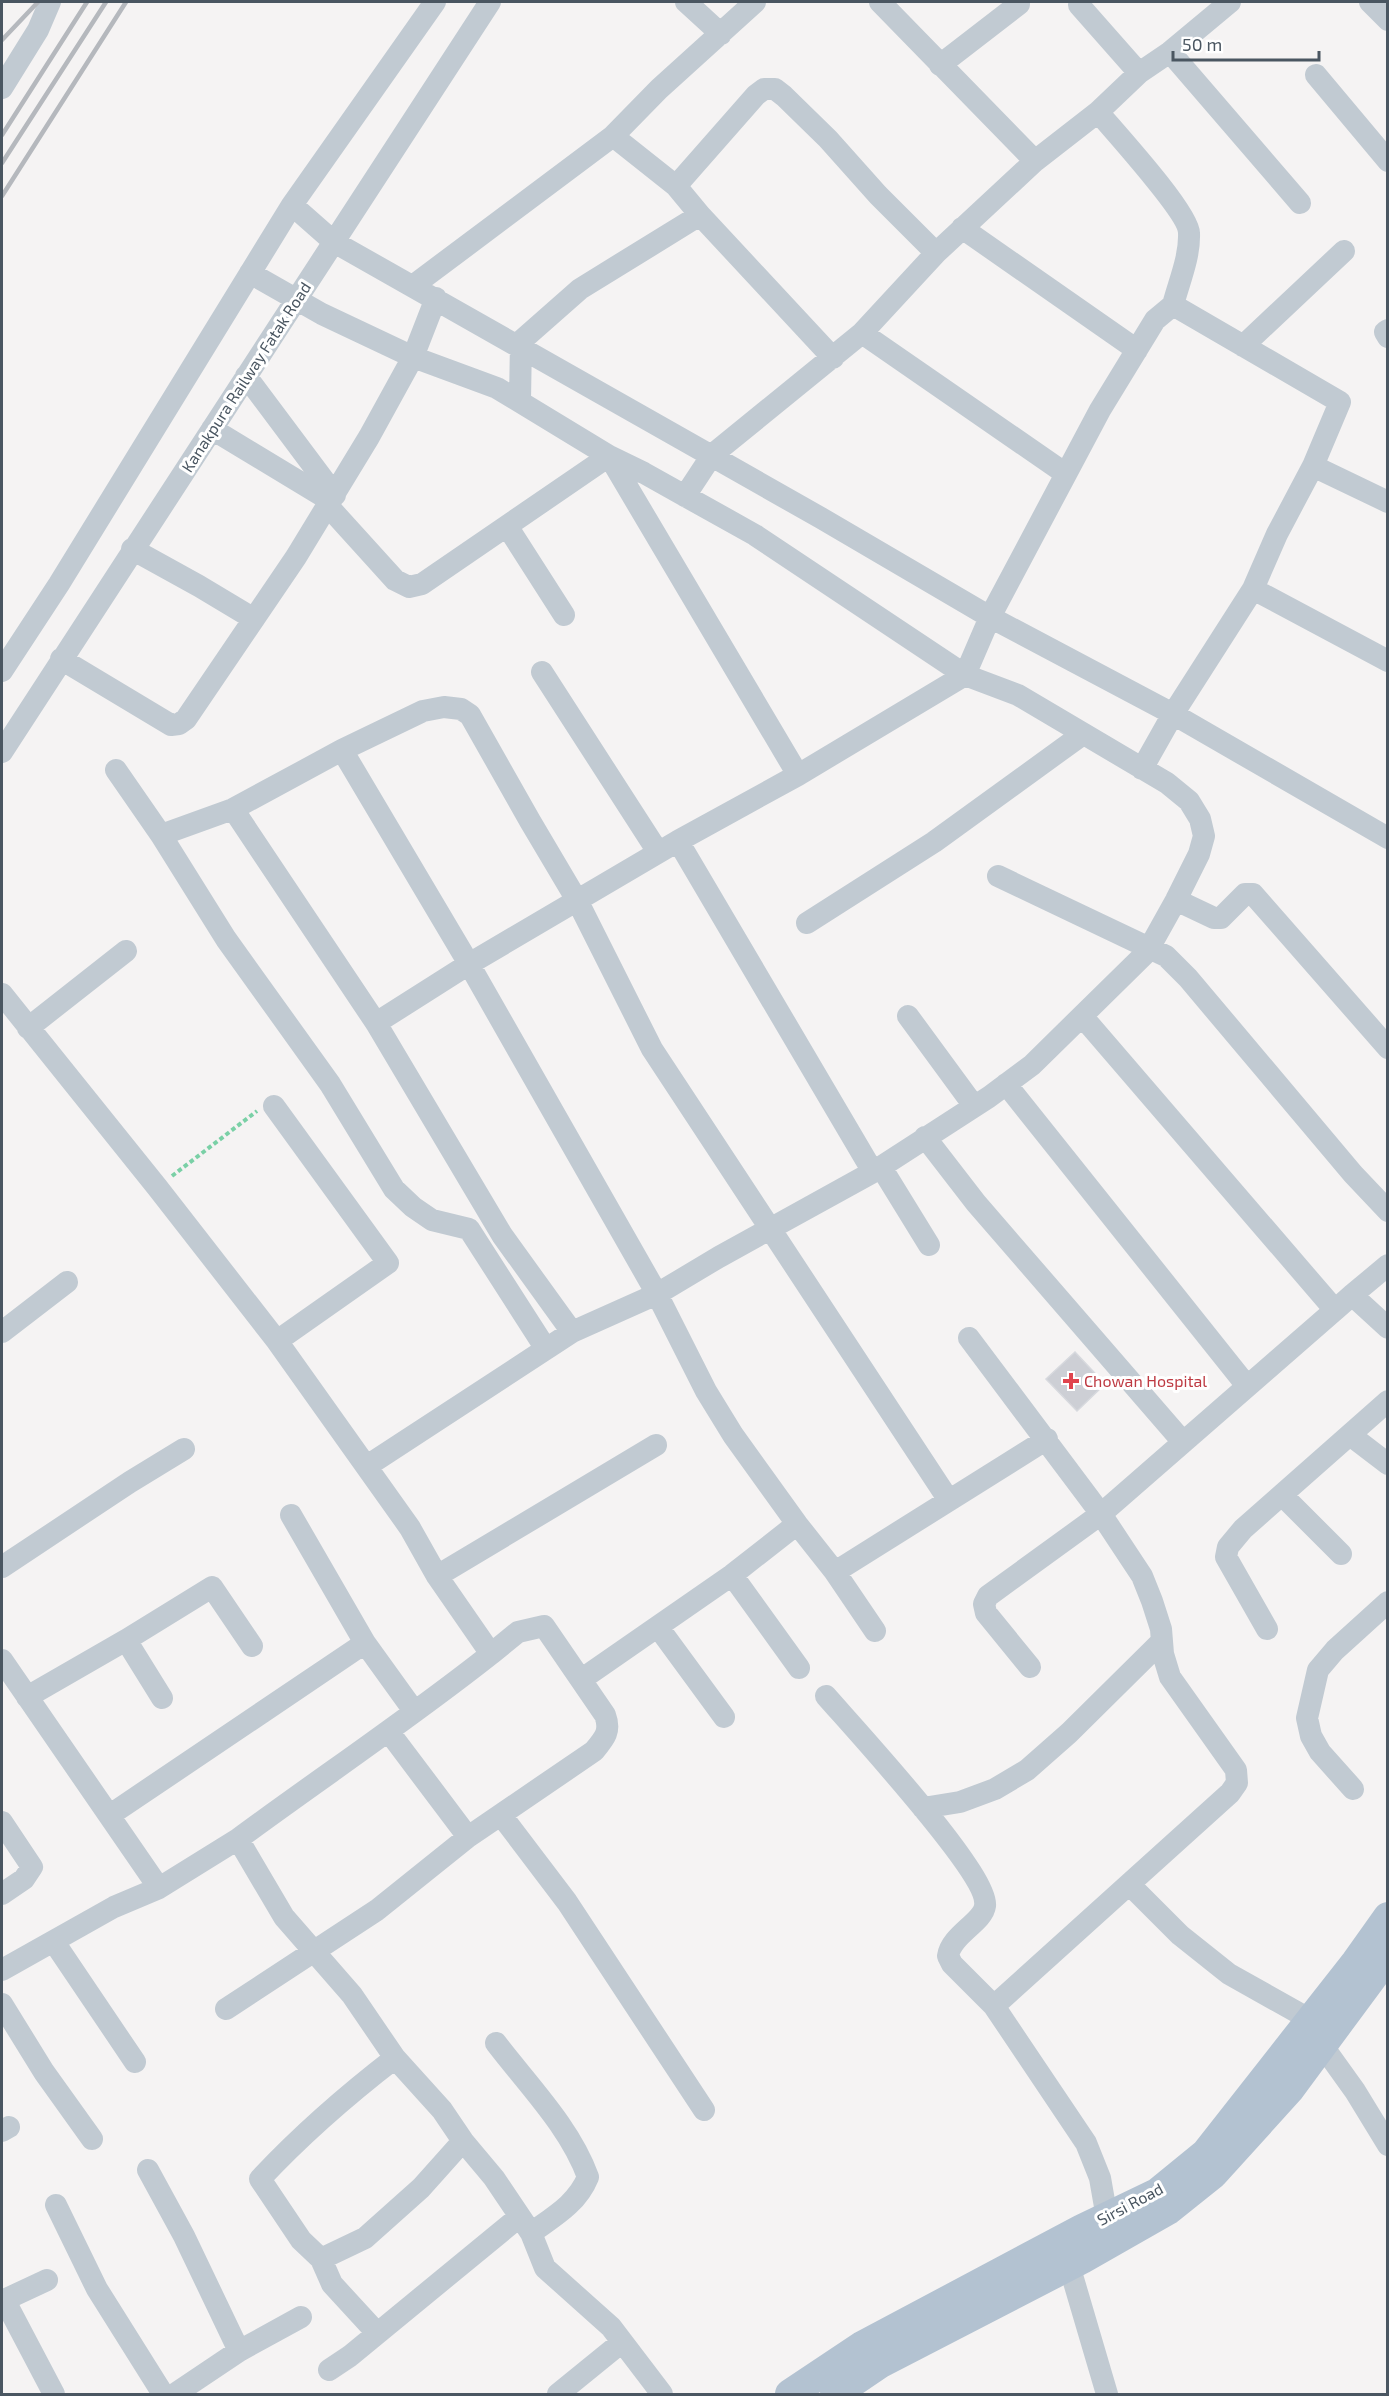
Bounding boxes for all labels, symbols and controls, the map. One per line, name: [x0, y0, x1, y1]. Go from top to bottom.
scale bar: [1173, 24, 1318, 62]
text: 50 m: [1182, 33, 1222, 55]
street label: Kanakpura Railway Fatak Road: [177, 278, 314, 475]
place label: Chowan Hospital: [1084, 1371, 1207, 1390]
marker: Chowan Hospital: [1062, 1372, 1080, 1390]
street label: Sirsi Road: [1094, 2178, 1166, 2229]

